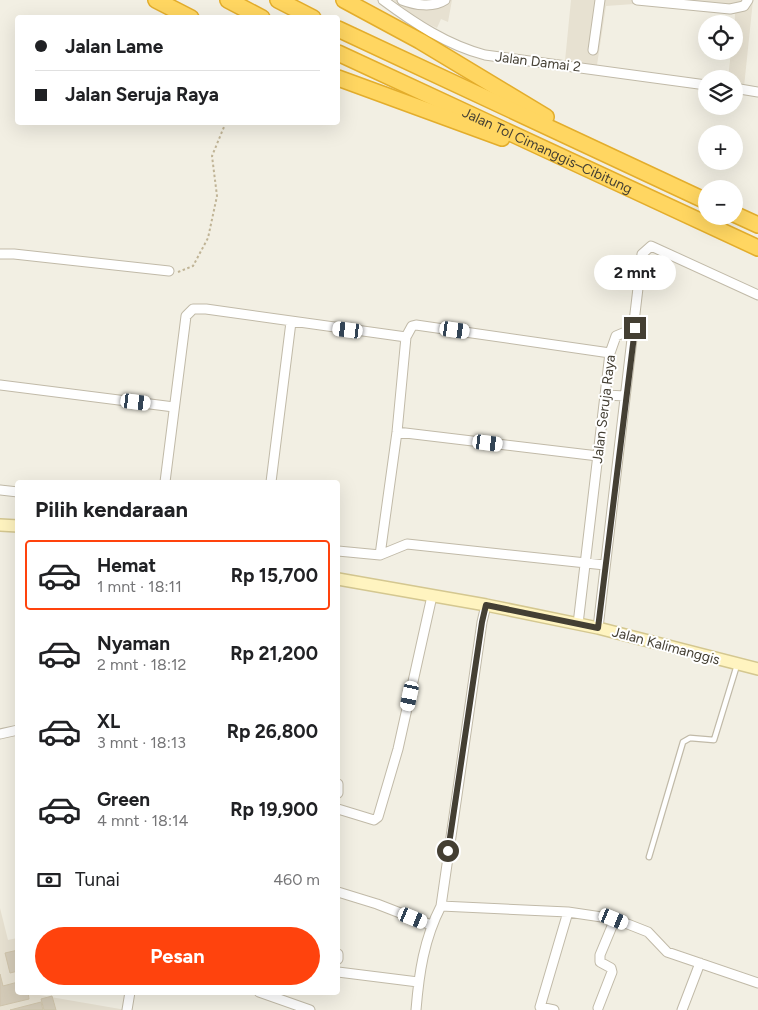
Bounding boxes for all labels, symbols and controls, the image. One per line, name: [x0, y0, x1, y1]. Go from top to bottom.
map controls: [698, 15, 743, 225]
button: locate: [698, 15, 743, 60]
text: Jalan Lame: [65, 35, 163, 58]
street label: Jalan Damai 2: [494, 48, 582, 76]
button: layers: [698, 70, 743, 115]
text: Jalan Seruja Raya: [65, 83, 219, 106]
street label: Jalan Tol Cimanggis–Cibitung: [460, 103, 635, 197]
button: +: [698, 125, 743, 170]
button: −: [698, 180, 743, 225]
callout: 2 mnt: [594, 255, 676, 290]
text: 2 mnt: [614, 263, 656, 282]
route end: [624, 317, 646, 339]
car: [439, 320, 470, 340]
car: [332, 321, 363, 339]
street label: Jalan Seruja Raya: [589, 354, 619, 464]
car: [120, 393, 151, 411]
car: [472, 434, 503, 452]
text: Pilih kendaraan: [35, 496, 188, 523]
icon: car: [37, 553, 82, 598]
text: Hemat: [97, 554, 156, 577]
text: Rp 15,700: [231, 564, 318, 587]
text: 1 mnt · 18:11: [97, 577, 182, 596]
street label: Jalan Kalimanggis: [610, 623, 722, 669]
icon: car: [37, 631, 82, 676]
text: Nyaman: [97, 632, 170, 655]
text: Rp 21,200: [230, 642, 318, 665]
text: 2 mnt · 18:12: [97, 655, 187, 674]
car: [399, 680, 420, 712]
icon: car: [37, 709, 82, 754]
text: XL: [97, 710, 120, 733]
text: Rp 26,800: [227, 720, 318, 743]
text: 3 mnt · 18:13: [97, 733, 186, 752]
icon: car: [37, 787, 82, 832]
text: Green: [97, 788, 150, 811]
text: Rp 19,900: [230, 798, 318, 821]
text: 4 mnt · 18:14: [97, 811, 188, 830]
route start: [437, 840, 459, 862]
icon: cash: [35, 866, 63, 894]
text: Tunai: [75, 868, 120, 891]
text: 460 m: [273, 870, 320, 889]
car: [396, 905, 429, 931]
car: [597, 906, 630, 932]
button: Pesan: [35, 927, 320, 985]

